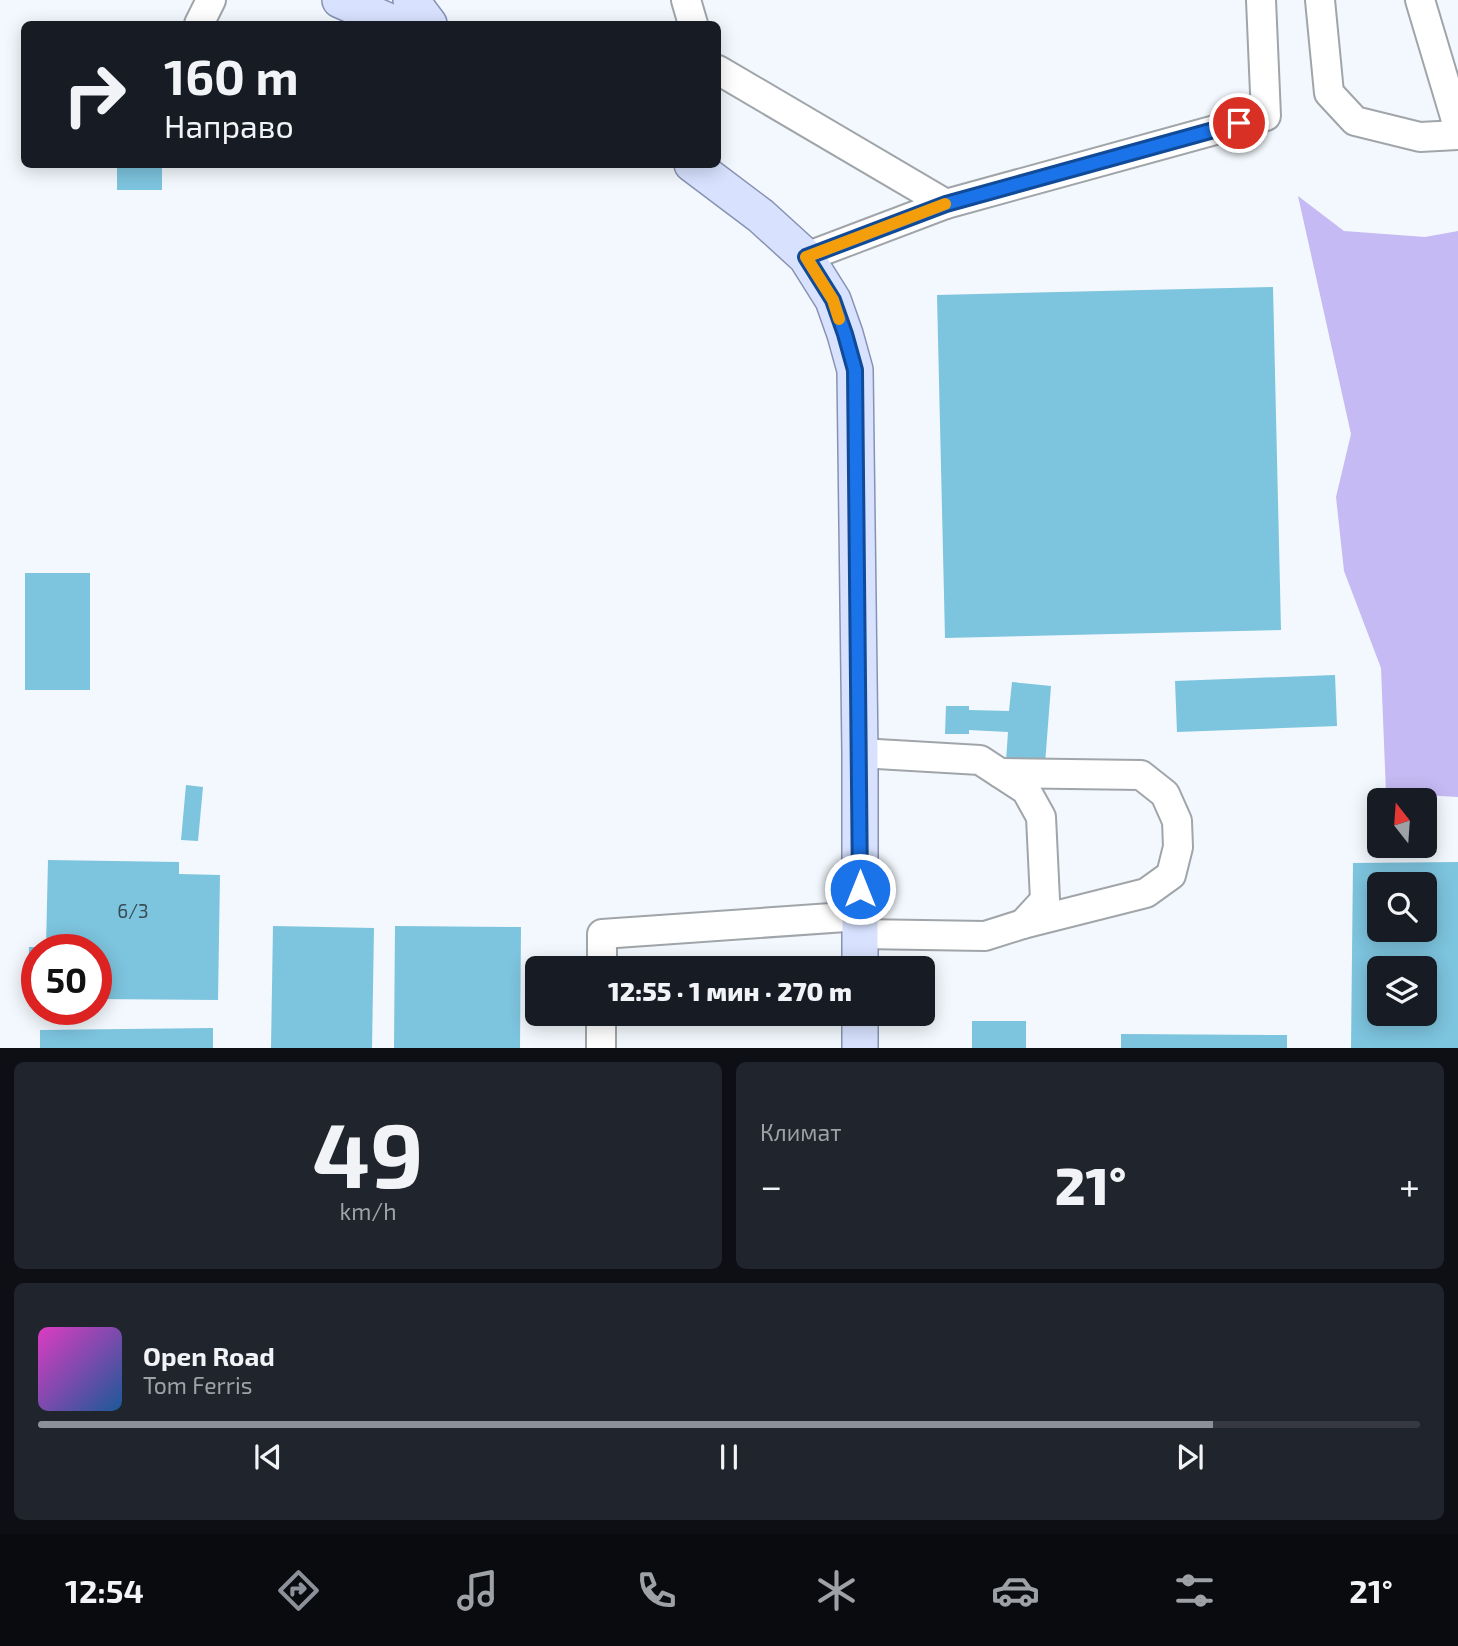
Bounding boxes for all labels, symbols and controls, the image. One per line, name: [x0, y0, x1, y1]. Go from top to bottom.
text: 160 m: [164, 46, 299, 105]
icon: right: [49, 49, 140, 140]
pin: [1209, 93, 1269, 153]
icon: arrive: [1220, 104, 1258, 142]
text: Направо: [164, 106, 294, 144]
north arrow: [1367, 788, 1437, 858]
map controls: [1367, 788, 1437, 1026]
position arrow: [823, 852, 897, 926]
button: search: [1367, 872, 1437, 942]
house number: 6/3: [117, 899, 149, 922]
speed limit sign: 50: [21, 934, 112, 1025]
button: layers: [1367, 956, 1437, 1026]
text: 12:55 · 1 мин · 270 m: [608, 975, 852, 1006]
text: 49: [312, 1097, 424, 1206]
text: Климат: [760, 1118, 841, 1146]
text: 21°: [1055, 1153, 1126, 1215]
text: −: [760, 1162, 782, 1208]
text: +: [1399, 1162, 1420, 1208]
text: km/h: [339, 1197, 397, 1225]
text: Open Road: [143, 1340, 275, 1371]
text: Tom Ferris: [143, 1371, 252, 1399]
icon: previous: [249, 1438, 287, 1476]
icon: pause: [710, 1438, 748, 1476]
icon: next: [1171, 1438, 1209, 1476]
icon: directions: [274, 1566, 323, 1615]
icon: music: [453, 1566, 502, 1615]
icon: phone: [632, 1566, 681, 1615]
icon: climate: [812, 1566, 861, 1615]
icon: car: [991, 1566, 1040, 1615]
icon: filters: [1170, 1566, 1219, 1615]
text: 12:54: [65, 1571, 144, 1609]
text: 21°: [1349, 1571, 1393, 1609]

